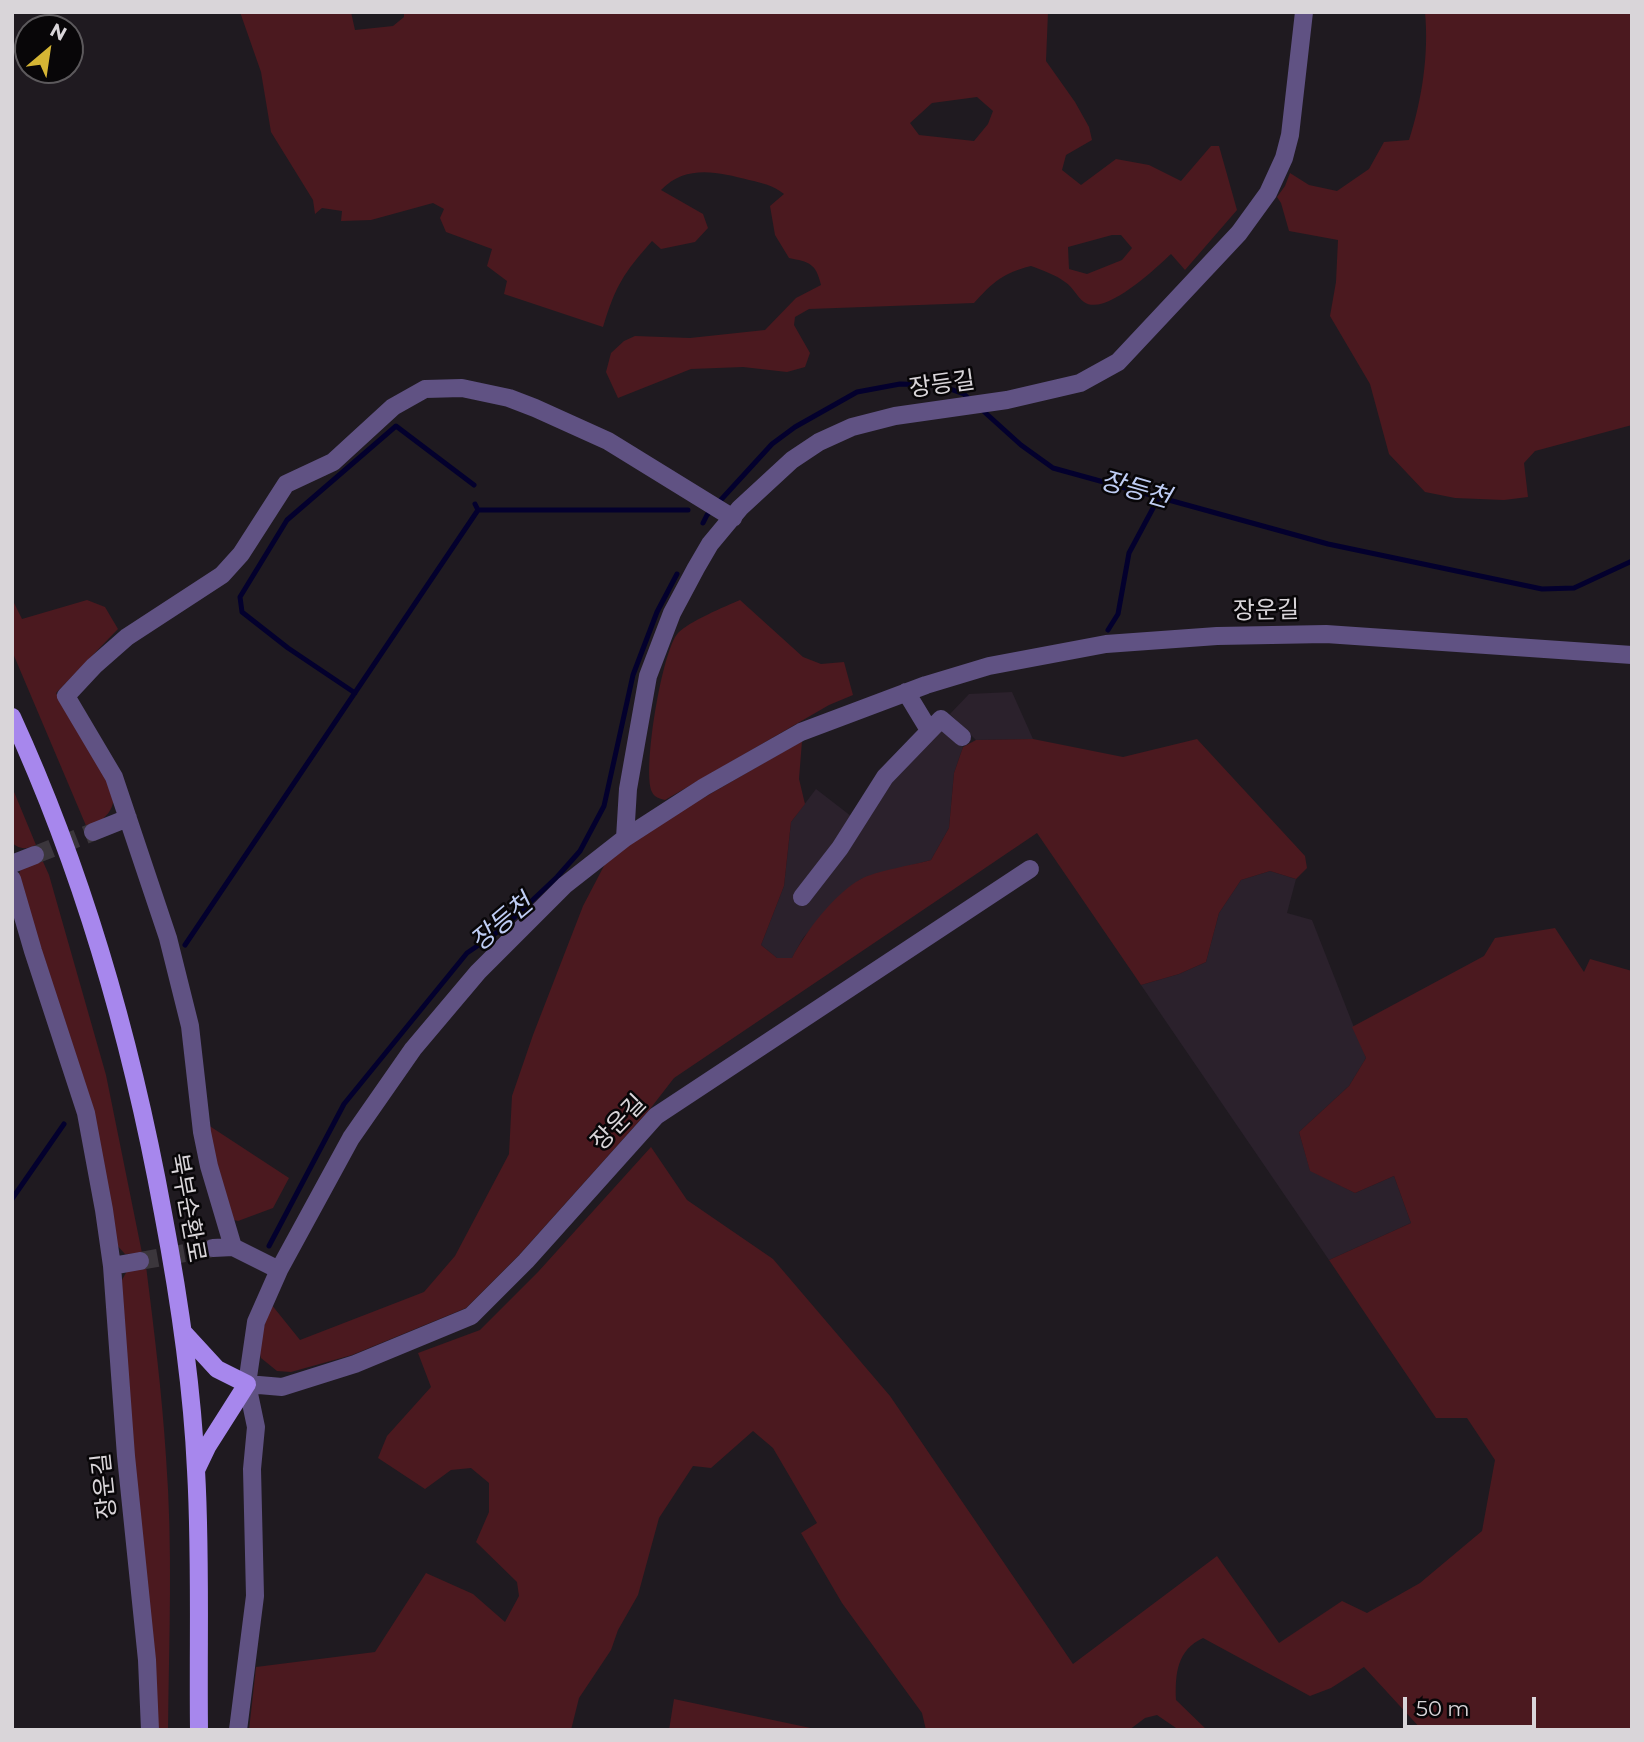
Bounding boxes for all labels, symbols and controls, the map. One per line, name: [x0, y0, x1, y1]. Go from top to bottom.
north arrow: [14, 14, 84, 84]
text: N: [46, 18, 71, 46]
street label: 장등길: [907, 366, 977, 404]
water label: 장등천: [1096, 465, 1174, 515]
street label: 장운길: [1233, 596, 1299, 626]
water label: 장등천: [464, 888, 540, 958]
street label: 장운길: [586, 1089, 652, 1157]
street label: 북부순환로: [163, 1151, 211, 1265]
street label: 장운길: [87, 1452, 123, 1520]
scale bar: [1406, 1682, 1539, 1726]
text: 50 m: [1416, 1696, 1470, 1721]

